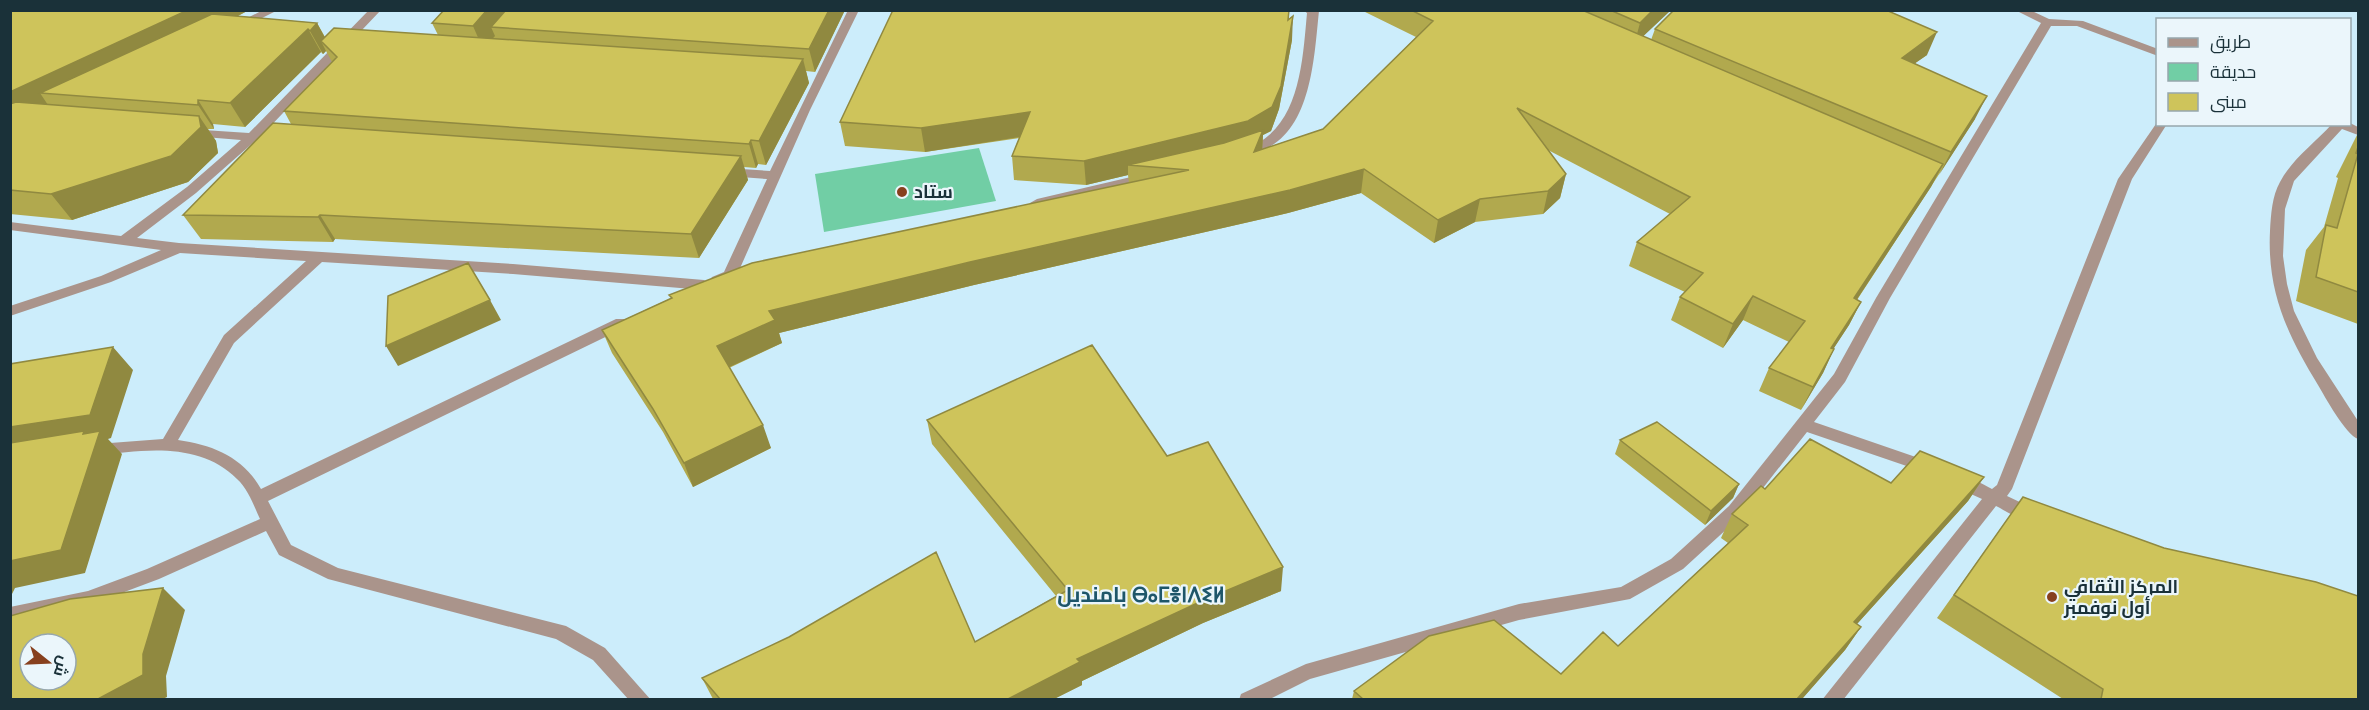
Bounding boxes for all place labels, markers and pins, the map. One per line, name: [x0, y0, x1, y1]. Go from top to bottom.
place label: ستاد: [914, 181, 953, 202]
marker: ستاد: [895, 185, 909, 199]
place label: المركز الثقافي أول نوفمبر: [2063, 576, 2178, 619]
marker: المركز الثقافي أول نوفمبر: [2045, 590, 2059, 604]

